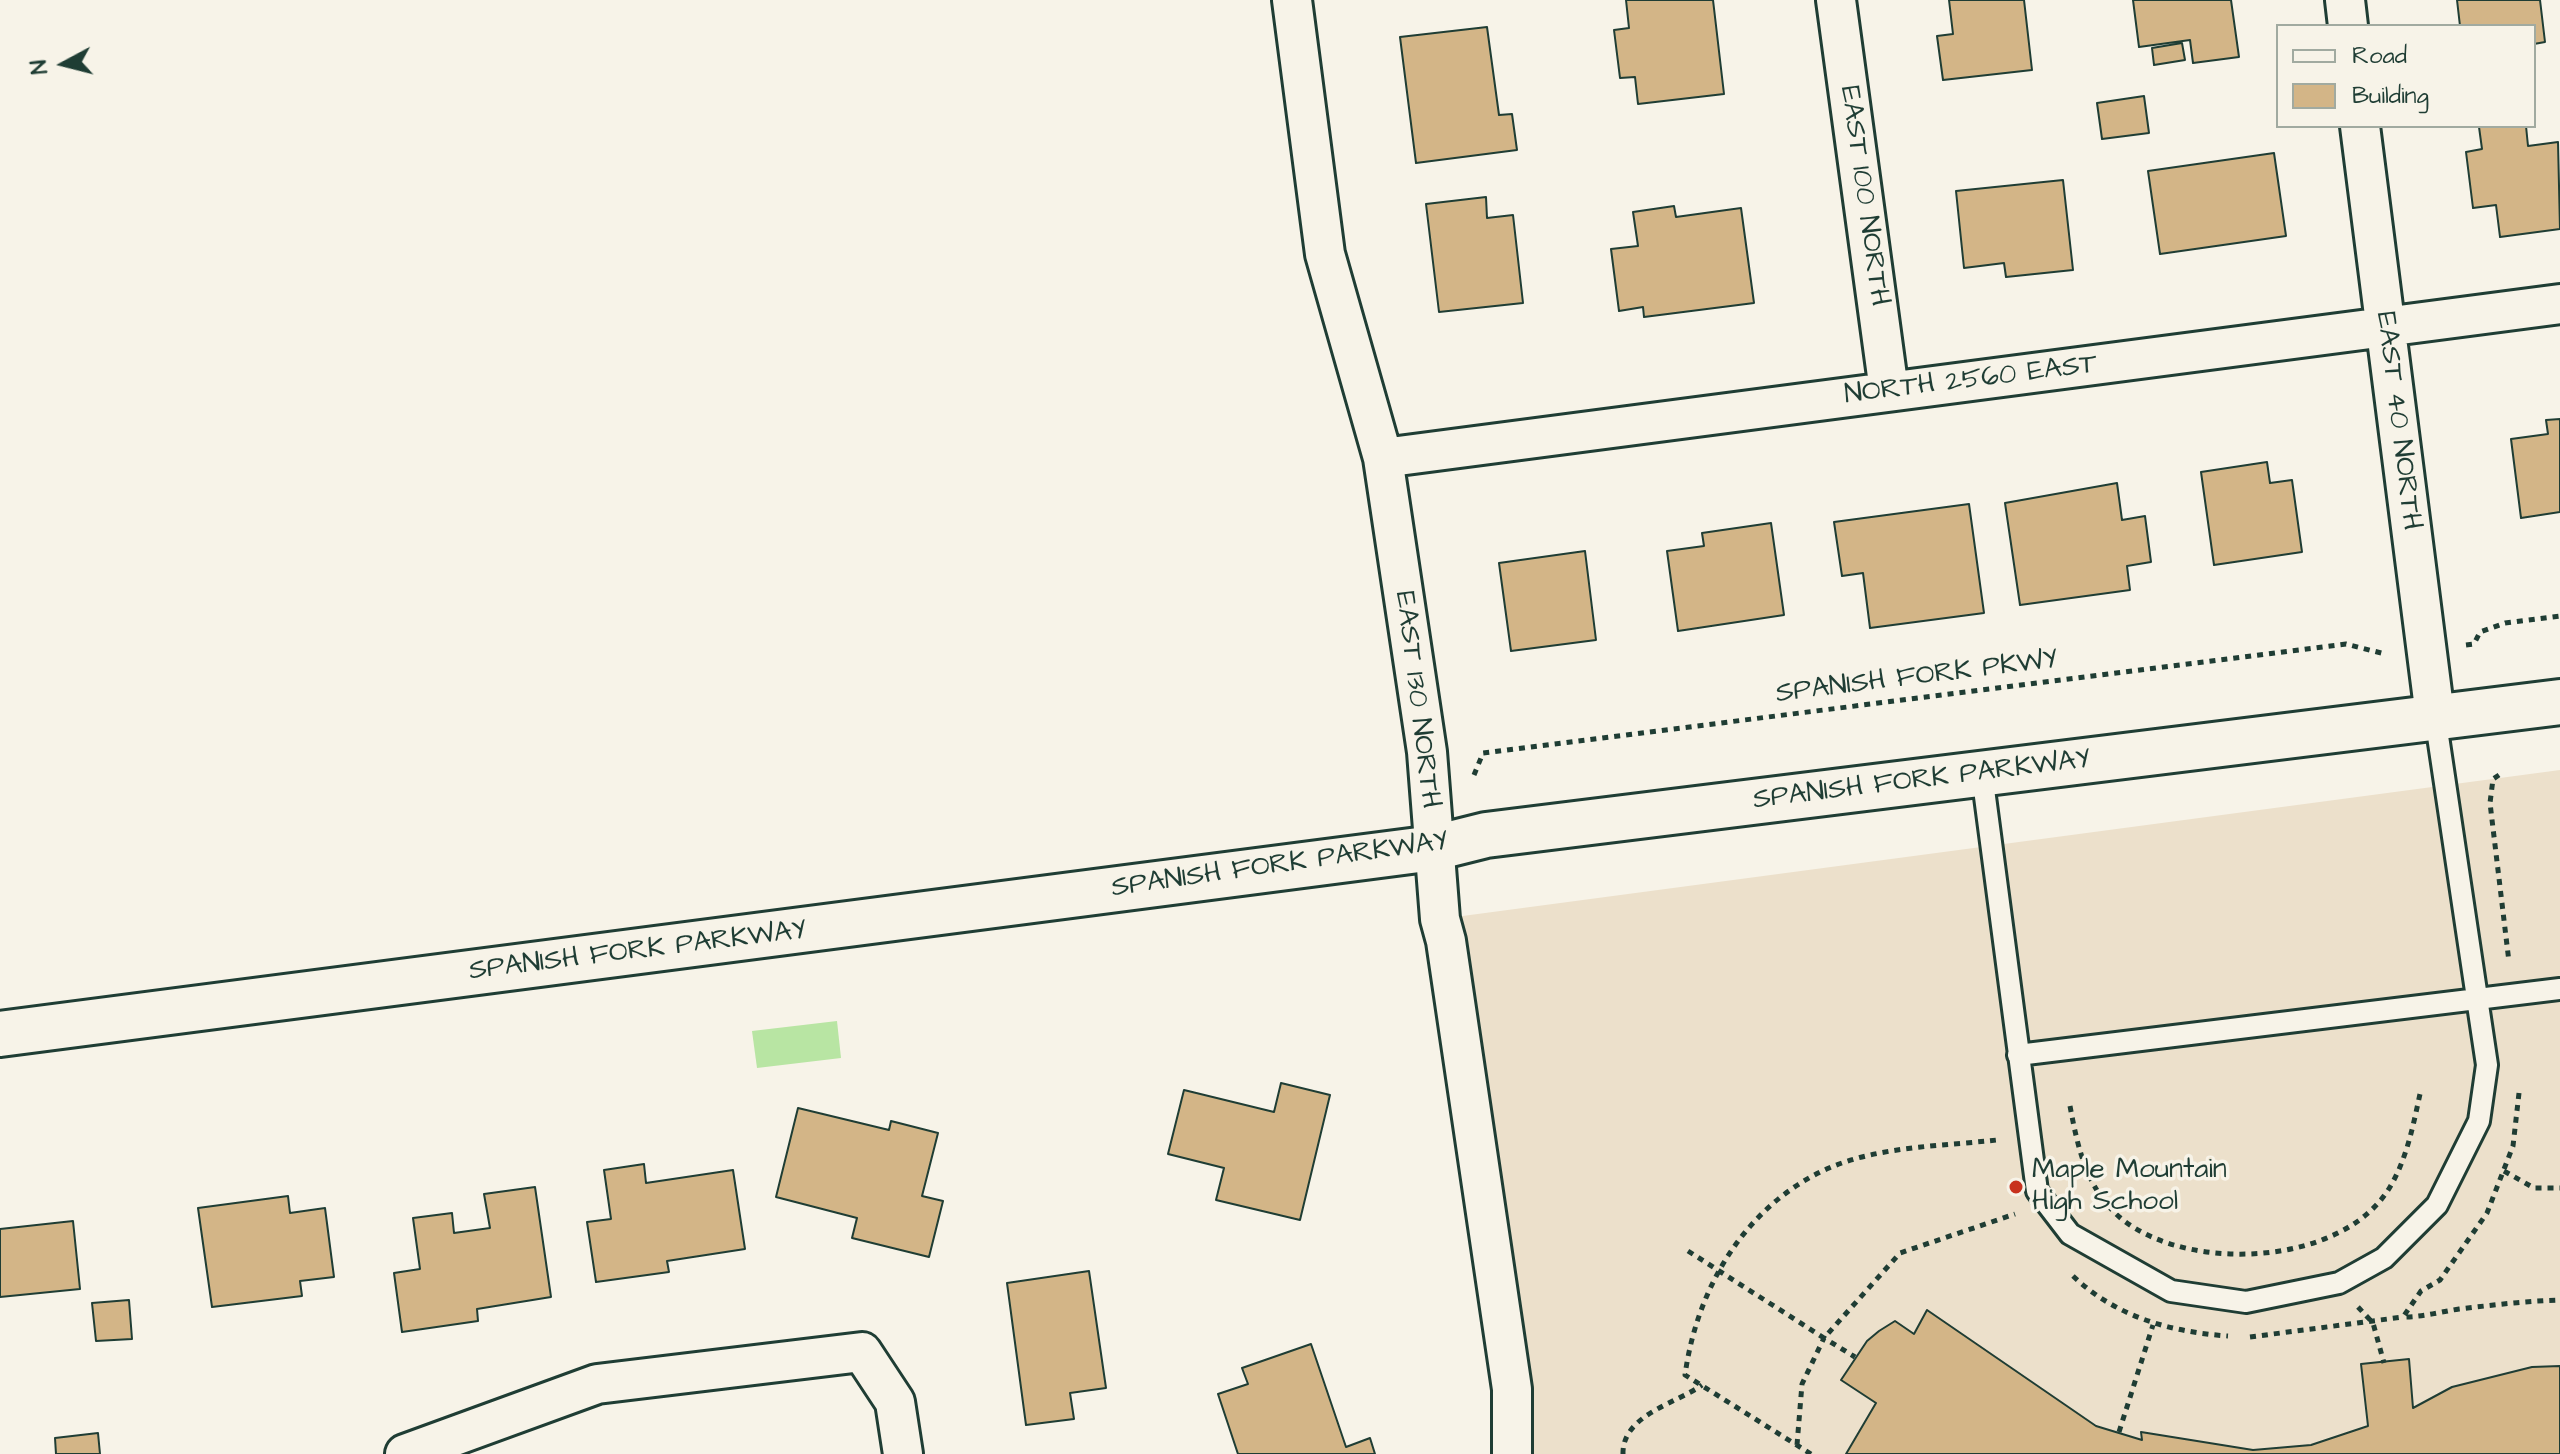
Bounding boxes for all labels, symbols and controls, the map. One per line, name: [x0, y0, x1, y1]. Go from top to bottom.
north arrow: [24, 24, 104, 104]
legend: [2276, 24, 2536, 128]
text: Road: [2352, 39, 2407, 73]
text: N: [23, 58, 56, 76]
text: Building: [2352, 79, 2429, 113]
street label: EAST 100 NORTH: [1831, 84, 1895, 308]
street label: EAST 40 NORTH: [2367, 310, 2427, 532]
street label: NORTH 2560 EAST: [1843, 349, 2099, 413]
street label: EAST 130 NORTH: [1386, 590, 1446, 810]
street label: SPANISH FORK PKWY: [1774, 644, 2060, 712]
street label: SPANISH FORK PARKWAY: [1751, 744, 2093, 818]
street label: SPANISH FORK PARKWAY: [1109, 826, 1451, 906]
street label: SPANISH FORK PARKWAY: [467, 915, 809, 989]
place label: Maple Mountain High School: [2032, 1154, 2227, 1220]
marker: Maple Mountain High School: [2007, 1178, 2025, 1196]

